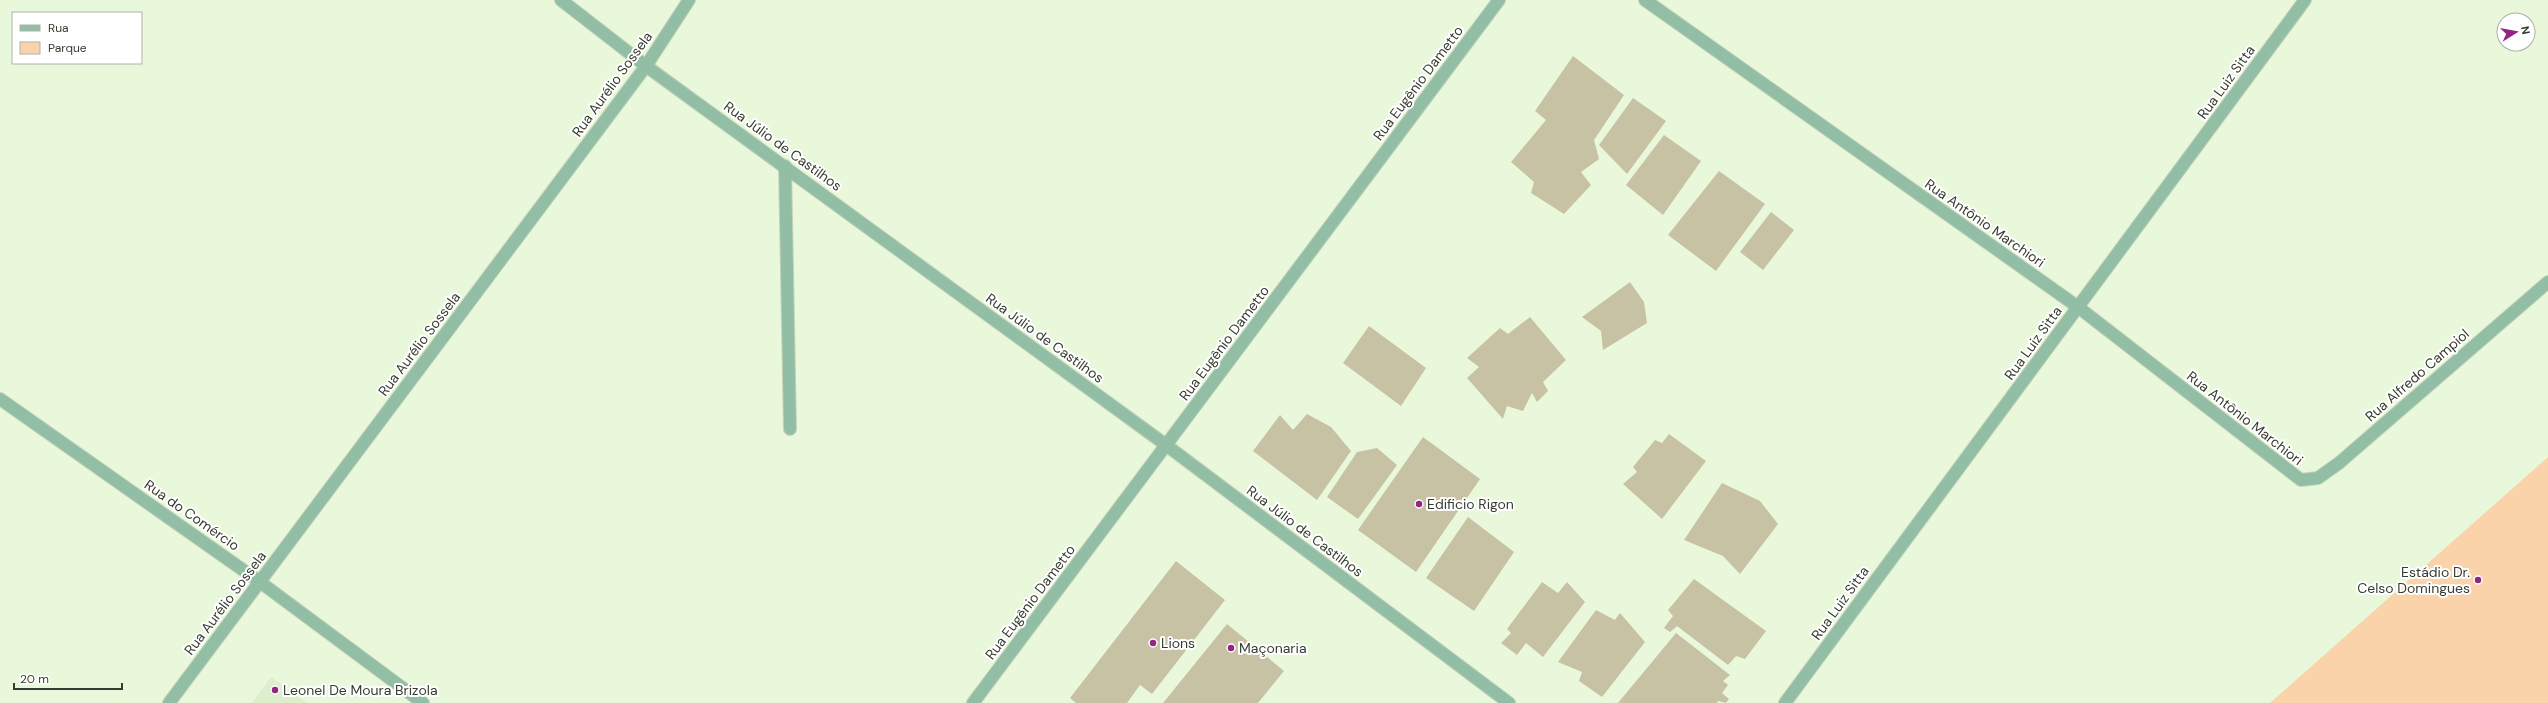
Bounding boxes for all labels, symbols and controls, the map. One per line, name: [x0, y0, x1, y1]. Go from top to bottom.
legend: [12, 12, 142, 64]
north arrow: [2496, 12, 2536, 52]
text: Rua: [48, 20, 69, 36]
street label: Rua Eugênio Dametto: [1369, 22, 1467, 144]
text: N: [2518, 25, 2533, 35]
street label: Rua Aurélio Sossela: [568, 28, 656, 140]
text: Parque: [48, 40, 87, 56]
street label: Rua Luiz Sitta: [2193, 42, 2259, 122]
street label: Rua Júlio de Castilhos: [721, 97, 845, 195]
street label: Rua Antônio Marchiori: [1921, 175, 2049, 271]
street label: Rua Eugênio Dametto: [1175, 282, 1273, 404]
street label: Rua Aurélio Sossela: [374, 289, 464, 399]
street label: Rua Júlio de Castilhos: [983, 289, 1107, 387]
street label: Rua Luiz Sitta: [2000, 303, 2066, 383]
street label: Rua Alfredo Campiol: [2361, 325, 2473, 425]
street label: Rua Antônio Marchiori: [2183, 367, 2307, 469]
street label: Rua do Comércio: [141, 476, 243, 554]
street label: Rua Júlio de Castilhos: [1243, 481, 1367, 581]
place label: Edificio Rigon: [1427, 495, 1514, 513]
marker: Edificio Rigon: [1414, 499, 1424, 509]
street label: Rua Eugênio Dametto: [981, 541, 1079, 663]
street label: Rua Aurélio Sossela: [180, 548, 270, 658]
street label: Rua Luiz Sitta: [1807, 563, 1873, 643]
place label: Estádio Dr. Celso Domingues: [2357, 563, 2470, 597]
marker: Estádio Dr. Celso Domingues: [2473, 575, 2483, 585]
place label: Lions: [1161, 634, 1195, 652]
marker: Lions: [1148, 638, 1158, 648]
place label: Maçonaria: [1239, 639, 1307, 657]
marker: Maçonaria: [1226, 643, 1236, 653]
scale bar: [14, 665, 122, 691]
text: 20 m: [20, 671, 49, 687]
place label: Leonel De Moura Brizola: [283, 681, 438, 699]
marker: Leonel De Moura Brizola: [270, 685, 280, 695]

